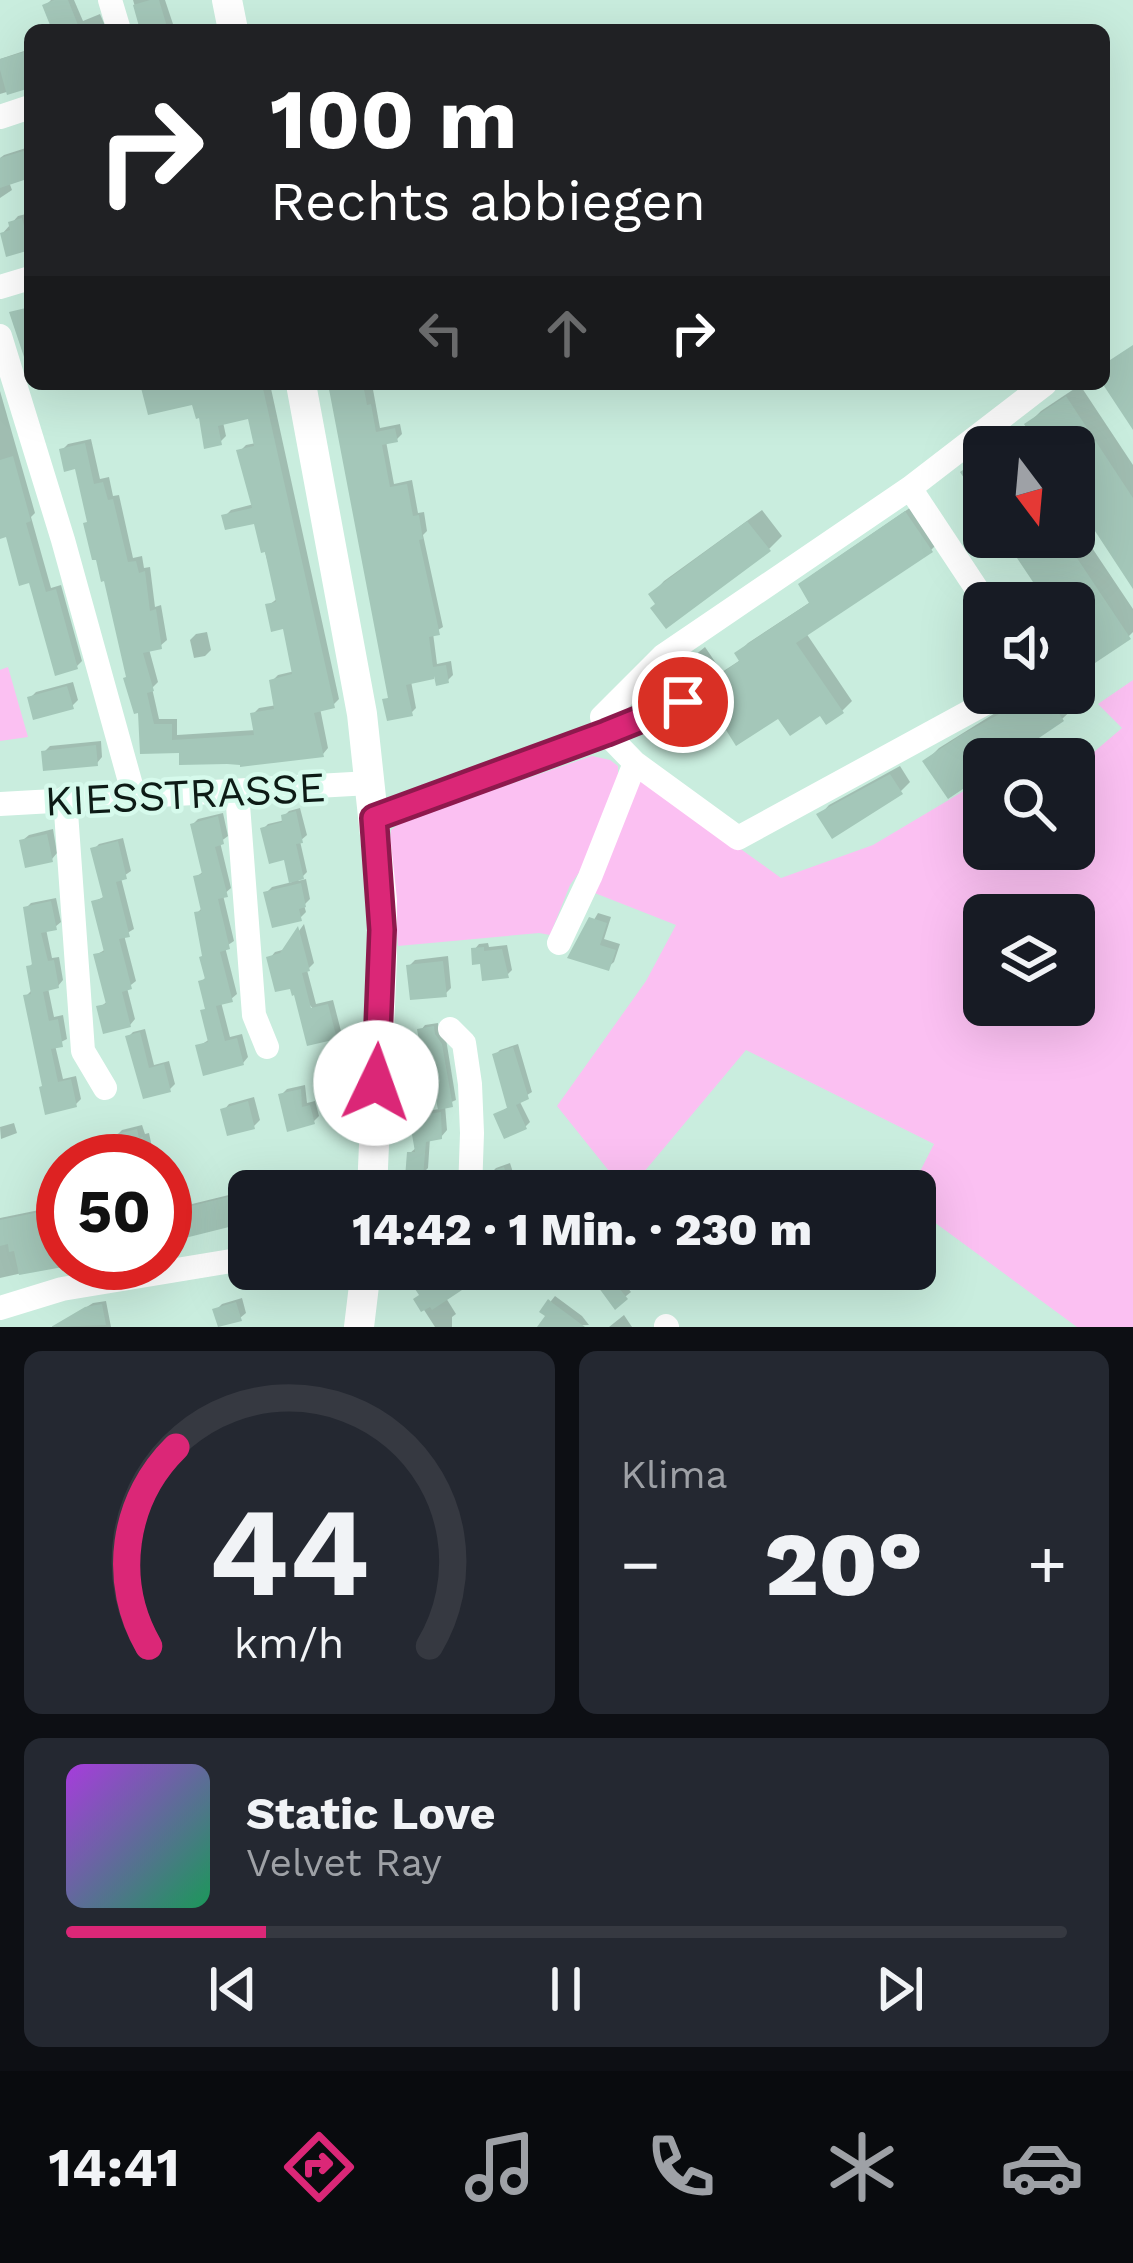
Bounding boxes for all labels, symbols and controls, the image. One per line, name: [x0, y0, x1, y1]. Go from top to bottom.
text: 100 m: [270, 70, 517, 168]
icon: right: [72, 72, 228, 228]
text: Rechts abbiegen: [270, 170, 706, 233]
icon: left: [408, 300, 474, 366]
icon: ahead: [534, 300, 600, 366]
icon: right: [660, 300, 726, 366]
north arrow: [963, 426, 1095, 558]
map controls: [963, 426, 1095, 1026]
button: sound: [963, 582, 1095, 714]
pin: [632, 651, 734, 753]
icon: arrive: [650, 669, 716, 735]
button: search: [963, 738, 1095, 870]
street label: KIESSTRASSE: [44, 762, 326, 826]
button: layers: [963, 894, 1095, 1026]
position arrow: [313, 1020, 439, 1146]
speed limit sign: 50: [36, 1134, 192, 1290]
text: 14:42 · 1 Min. · 230 m: [352, 1203, 812, 1256]
text: Klima: [621, 1452, 728, 1497]
text: 44: [209, 1479, 370, 1625]
text: 20°: [765, 1511, 923, 1617]
text: −: [621, 1526, 660, 1603]
text: +: [1027, 1526, 1067, 1603]
text: km/h: [234, 1617, 344, 1667]
text: Static Love: [246, 1787, 496, 1840]
text: Velvet Ray: [246, 1840, 442, 1885]
icon: previous: [200, 1956, 266, 2022]
icon: pause: [533, 1956, 599, 2022]
icon: next: [867, 1956, 933, 2022]
icon: directions: [277, 2125, 361, 2209]
icon: music: [458, 2125, 542, 2209]
icon: phone: [639, 2125, 723, 2209]
icon: climate: [820, 2125, 904, 2209]
icon: car: [1000, 2125, 1084, 2209]
text: 14:41: [48, 2136, 180, 2199]

